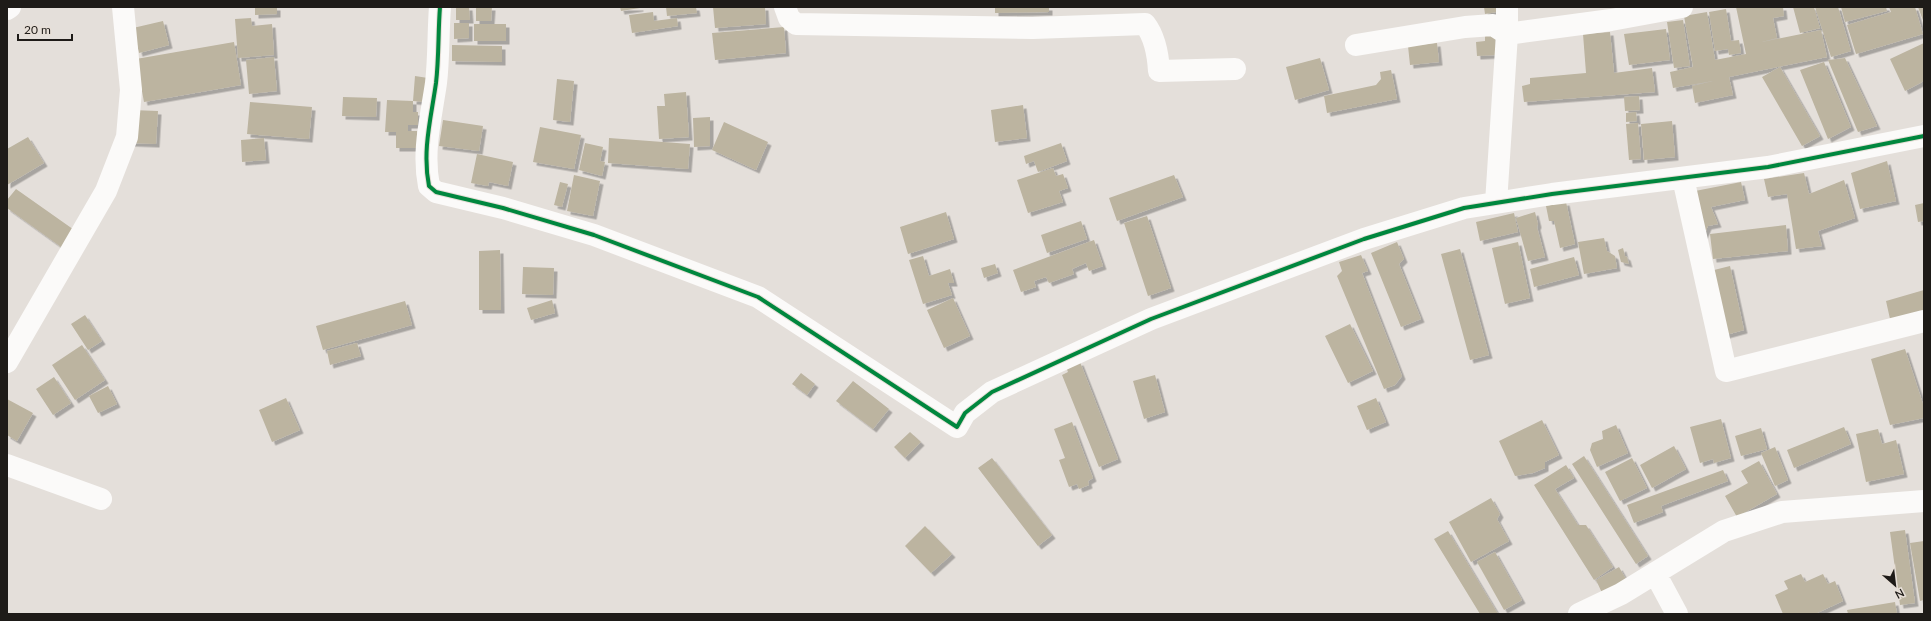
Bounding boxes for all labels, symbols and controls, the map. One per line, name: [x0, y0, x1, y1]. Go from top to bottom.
scale bar: [18, 16, 72, 42]
text: 20 m: [24, 22, 51, 37]
north arrow: [1875, 565, 1915, 605]
text: N: [1893, 587, 1907, 602]

